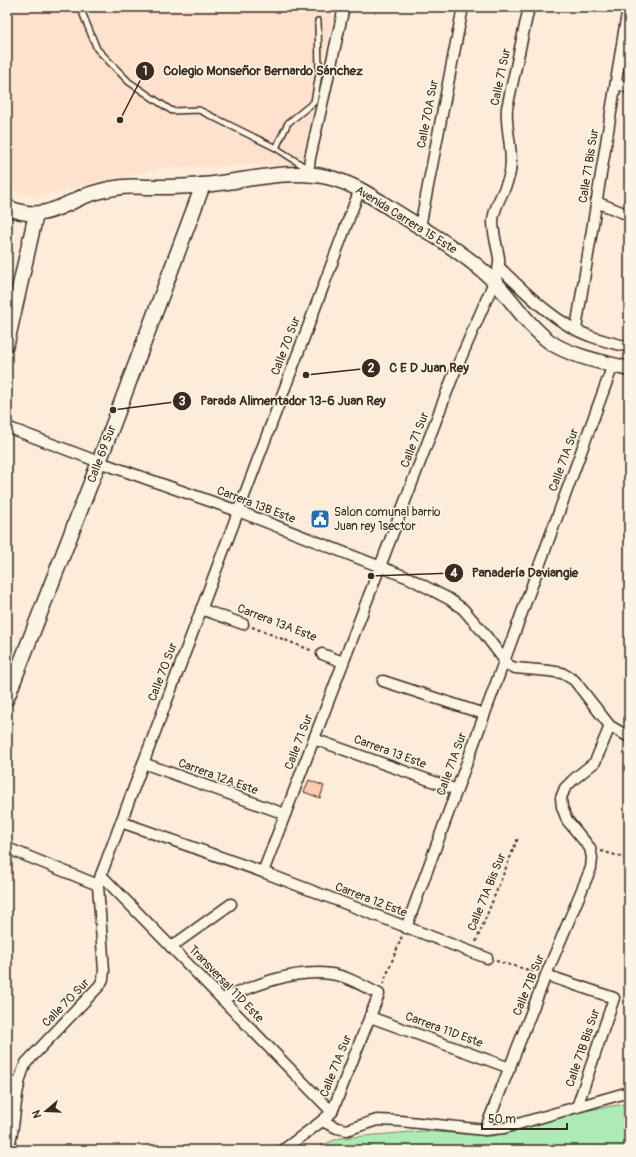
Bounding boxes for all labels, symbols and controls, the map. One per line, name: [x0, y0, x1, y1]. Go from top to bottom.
street label: Calle 71 Sur: [488, 46, 515, 107]
callout: Colegio Monseñor Bernardo Sánchez: [135, 58, 370, 83]
text: Colegio Monseñor Bernardo Sánchez: [163, 63, 363, 79]
text: 1: [143, 64, 147, 79]
street label: Calle 70A Sur: [414, 78, 442, 150]
street label: Calle 71 Bis Sur: [576, 127, 602, 204]
street label: Avenida Carrera 15 Este: [352, 183, 460, 257]
street label: Calle 70 Sur: [268, 314, 304, 377]
callout: C E D Juan Rey: [361, 355, 476, 380]
text: C E D Juan Rey: [389, 360, 469, 376]
text: 2: [368, 361, 375, 376]
callout: Parada Alimentador 13-6 Juan Rey: [172, 388, 393, 413]
text: Parada Alimentador 13-6 Juan Rey: [200, 393, 386, 409]
text: 3: [179, 394, 186, 409]
street label: Calle 71 Sur: [398, 409, 433, 470]
street label: Calle 69 Sur: [84, 423, 120, 485]
street label: Calle 71A Sur: [546, 426, 583, 494]
street label: Carrera 13B Este: [215, 483, 297, 527]
place label: Salon comunal barrio Juan rey 1sector: [334, 505, 441, 534]
public building icon: Salon comunal barrio Juan rey 1sector: [309, 508, 331, 530]
callout: Panadería Daviangie: [444, 560, 587, 585]
text: Panadería Daviangie: [472, 565, 579, 581]
text: 4: [450, 566, 458, 581]
street label: Carrera 13A Este: [235, 601, 319, 645]
street label: Calle 70 Sur: [145, 640, 181, 703]
street label: Calle 71 Sur: [282, 711, 317, 772]
street label: Calle 71A Sur: [434, 730, 471, 798]
street label: Carrera 13 Este: [352, 732, 428, 772]
street label: Carrera 12A Este: [176, 756, 260, 798]
street label: Calle 71A Bis Sur: [465, 850, 510, 933]
street label: Carrera 12 Este: [333, 879, 409, 921]
street label: Transversal 11D Este: [185, 942, 267, 1026]
street label: Calle 71B Sur: [510, 951, 548, 1018]
street label: Calle 70 Sur: [39, 975, 93, 1030]
street label: Calle 71B Bis Sur: [563, 1006, 604, 1089]
street label: Carrera 11D Este: [403, 1009, 485, 1051]
street label: Calle 71A Sur: [317, 1032, 356, 1099]
north arrow: [26, 1091, 66, 1131]
scale bar: [482, 1105, 567, 1131]
text: N: [29, 1108, 44, 1120]
text: 50 m: [488, 1112, 516, 1127]

